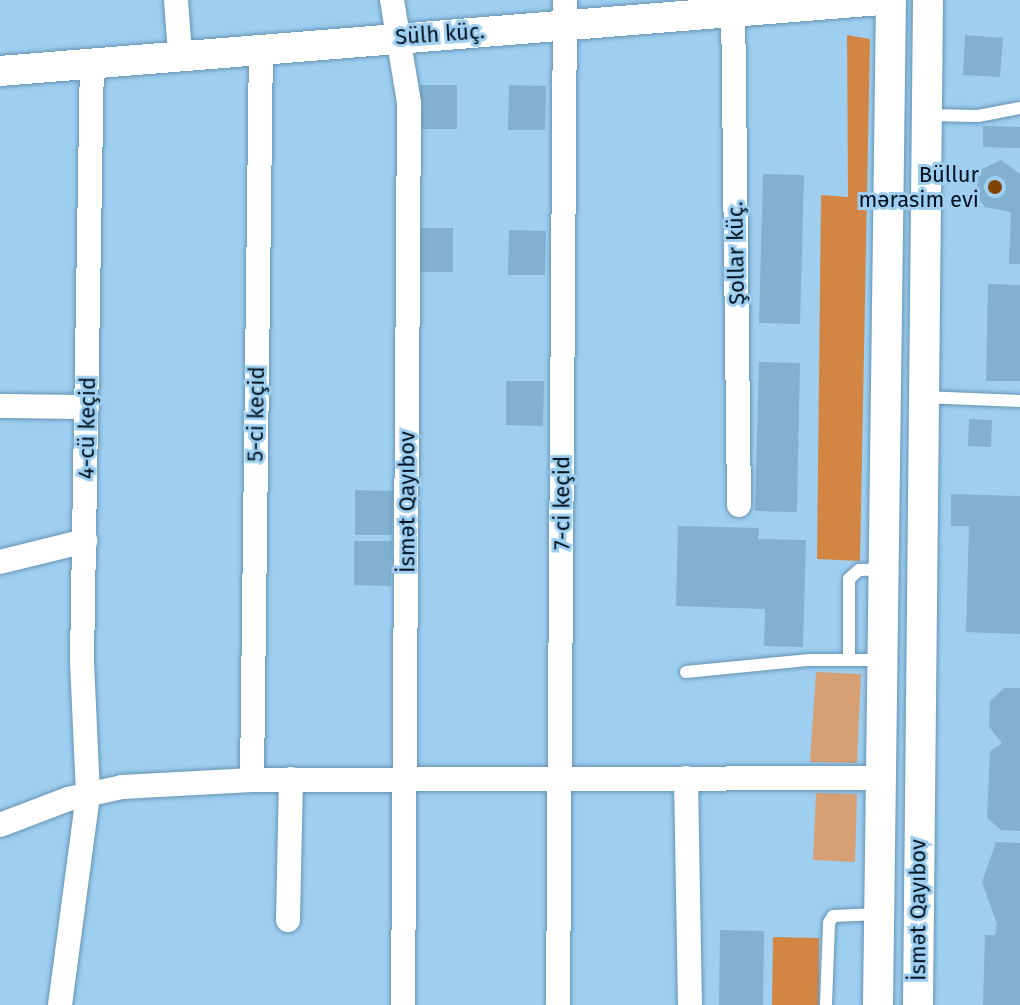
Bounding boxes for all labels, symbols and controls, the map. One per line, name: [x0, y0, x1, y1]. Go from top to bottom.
street label: Sülh küç.: [394, 18, 486, 50]
place label: Büllur mərasim evi: [858, 161, 979, 212]
marker: Büllur mərasim evi: [986, 178, 1004, 196]
street label: Şollar küç.: [722, 201, 750, 305]
street label: 5-ci keçid: [242, 366, 270, 462]
street label: 4-cü keçid: [73, 377, 101, 479]
street label: İsmət Qayıbov: [394, 431, 420, 573]
street label: 7-ci keçid: [549, 456, 575, 550]
street label: İsmət Qayıbov: [905, 839, 931, 981]

